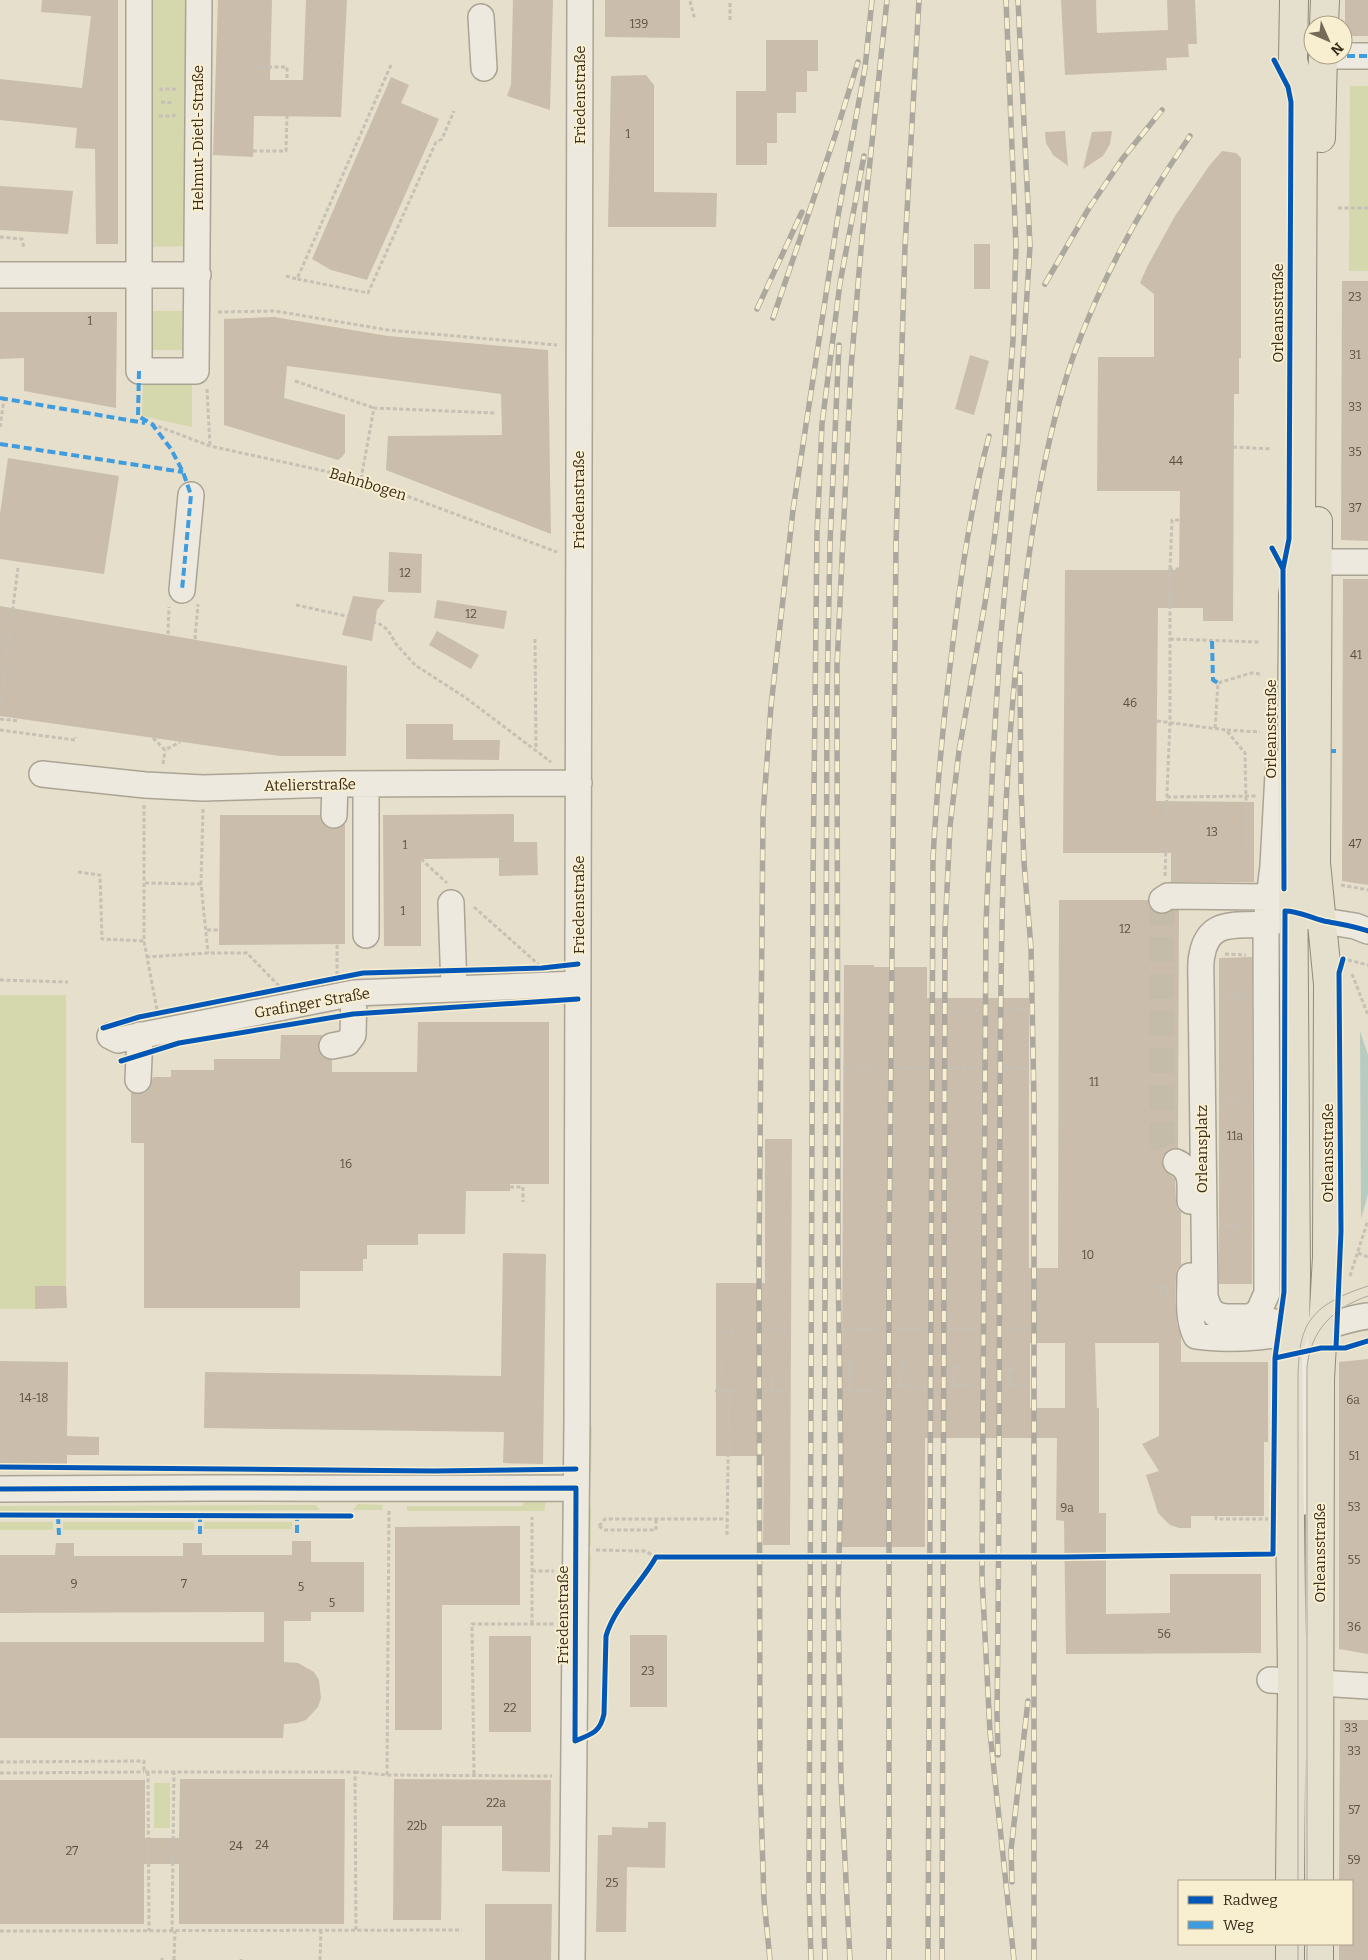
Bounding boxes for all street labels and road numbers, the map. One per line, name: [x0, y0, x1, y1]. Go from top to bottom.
street label: Friedenstraße: [571, 46, 589, 144]
street label: Helmut-Dietl-Straße: [189, 65, 207, 211]
street label: Orleansstraße: [1269, 263, 1287, 363]
street label: Friedenstraße: [570, 451, 588, 549]
street label: Bahnbogen: [327, 464, 409, 504]
street label: Orleansstraße: [1262, 679, 1280, 779]
street label: Atelierstraße: [264, 775, 356, 795]
street label: Friedenstraße: [570, 856, 588, 954]
street label: Grafinger Straße: [253, 984, 371, 1022]
street label: Orleansstraße: [1319, 1103, 1337, 1203]
street label: Orleansplatz: [1193, 1105, 1211, 1193]
street label: Orleansstraße: [1311, 1503, 1329, 1603]
street label: Friedenstraße: [554, 1566, 572, 1664]

